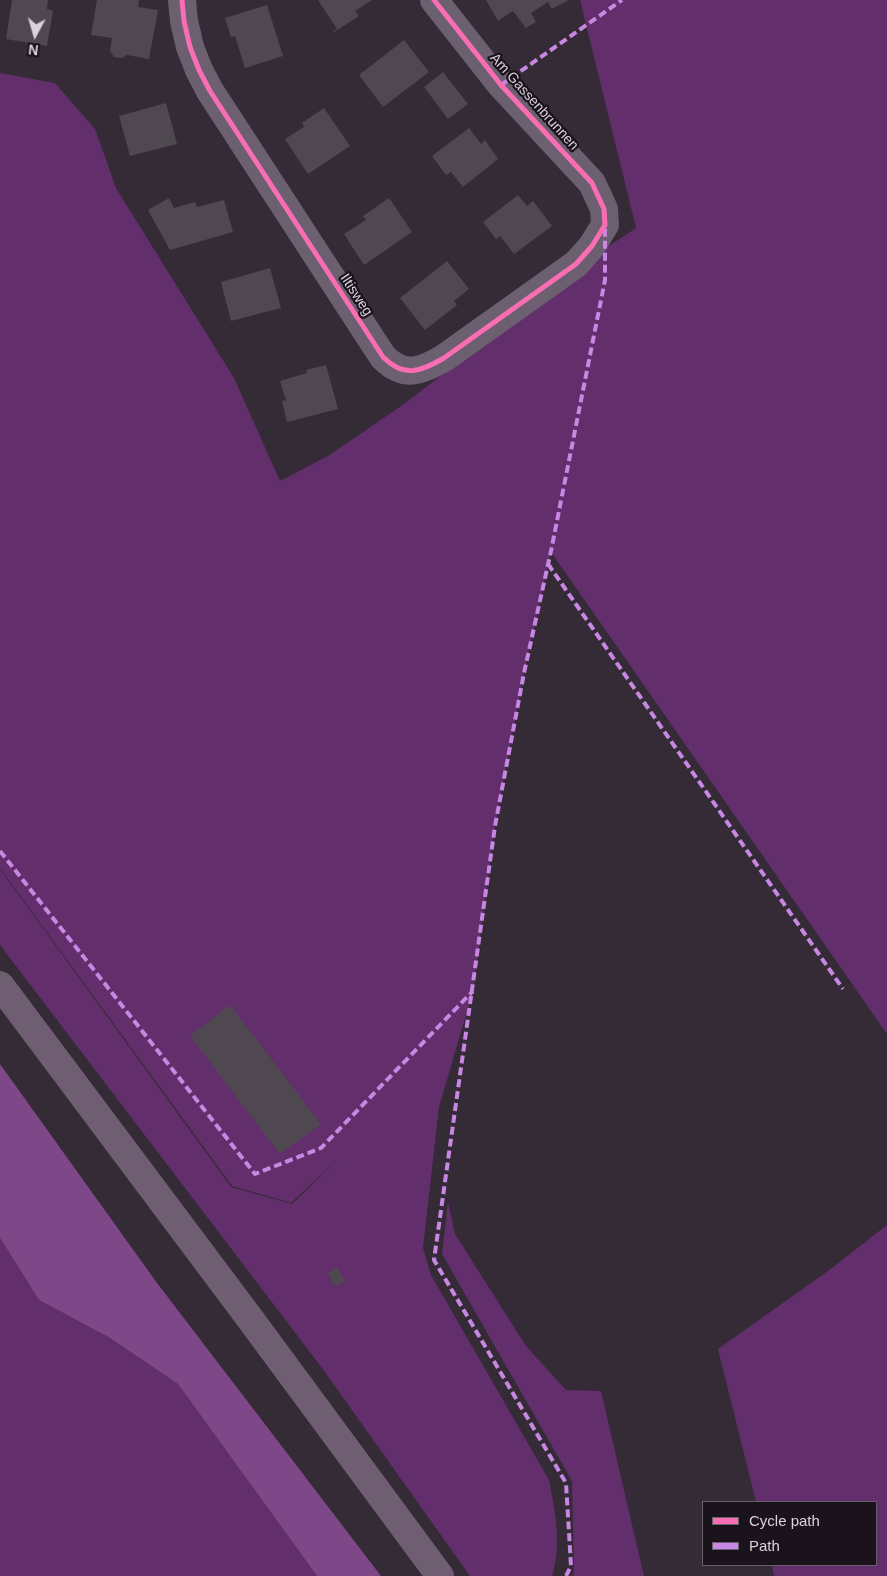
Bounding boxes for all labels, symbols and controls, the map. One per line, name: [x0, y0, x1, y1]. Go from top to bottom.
north arrow: [10, 10, 60, 60]
text: N: [28, 41, 39, 58]
street label: Am Gassenbrunnen: [486, 50, 582, 154]
street label: Iltisweg: [336, 271, 376, 319]
legend: [702, 1501, 877, 1566]
text: Cycle path: [749, 1512, 820, 1529]
text: Path: [749, 1537, 780, 1554]

